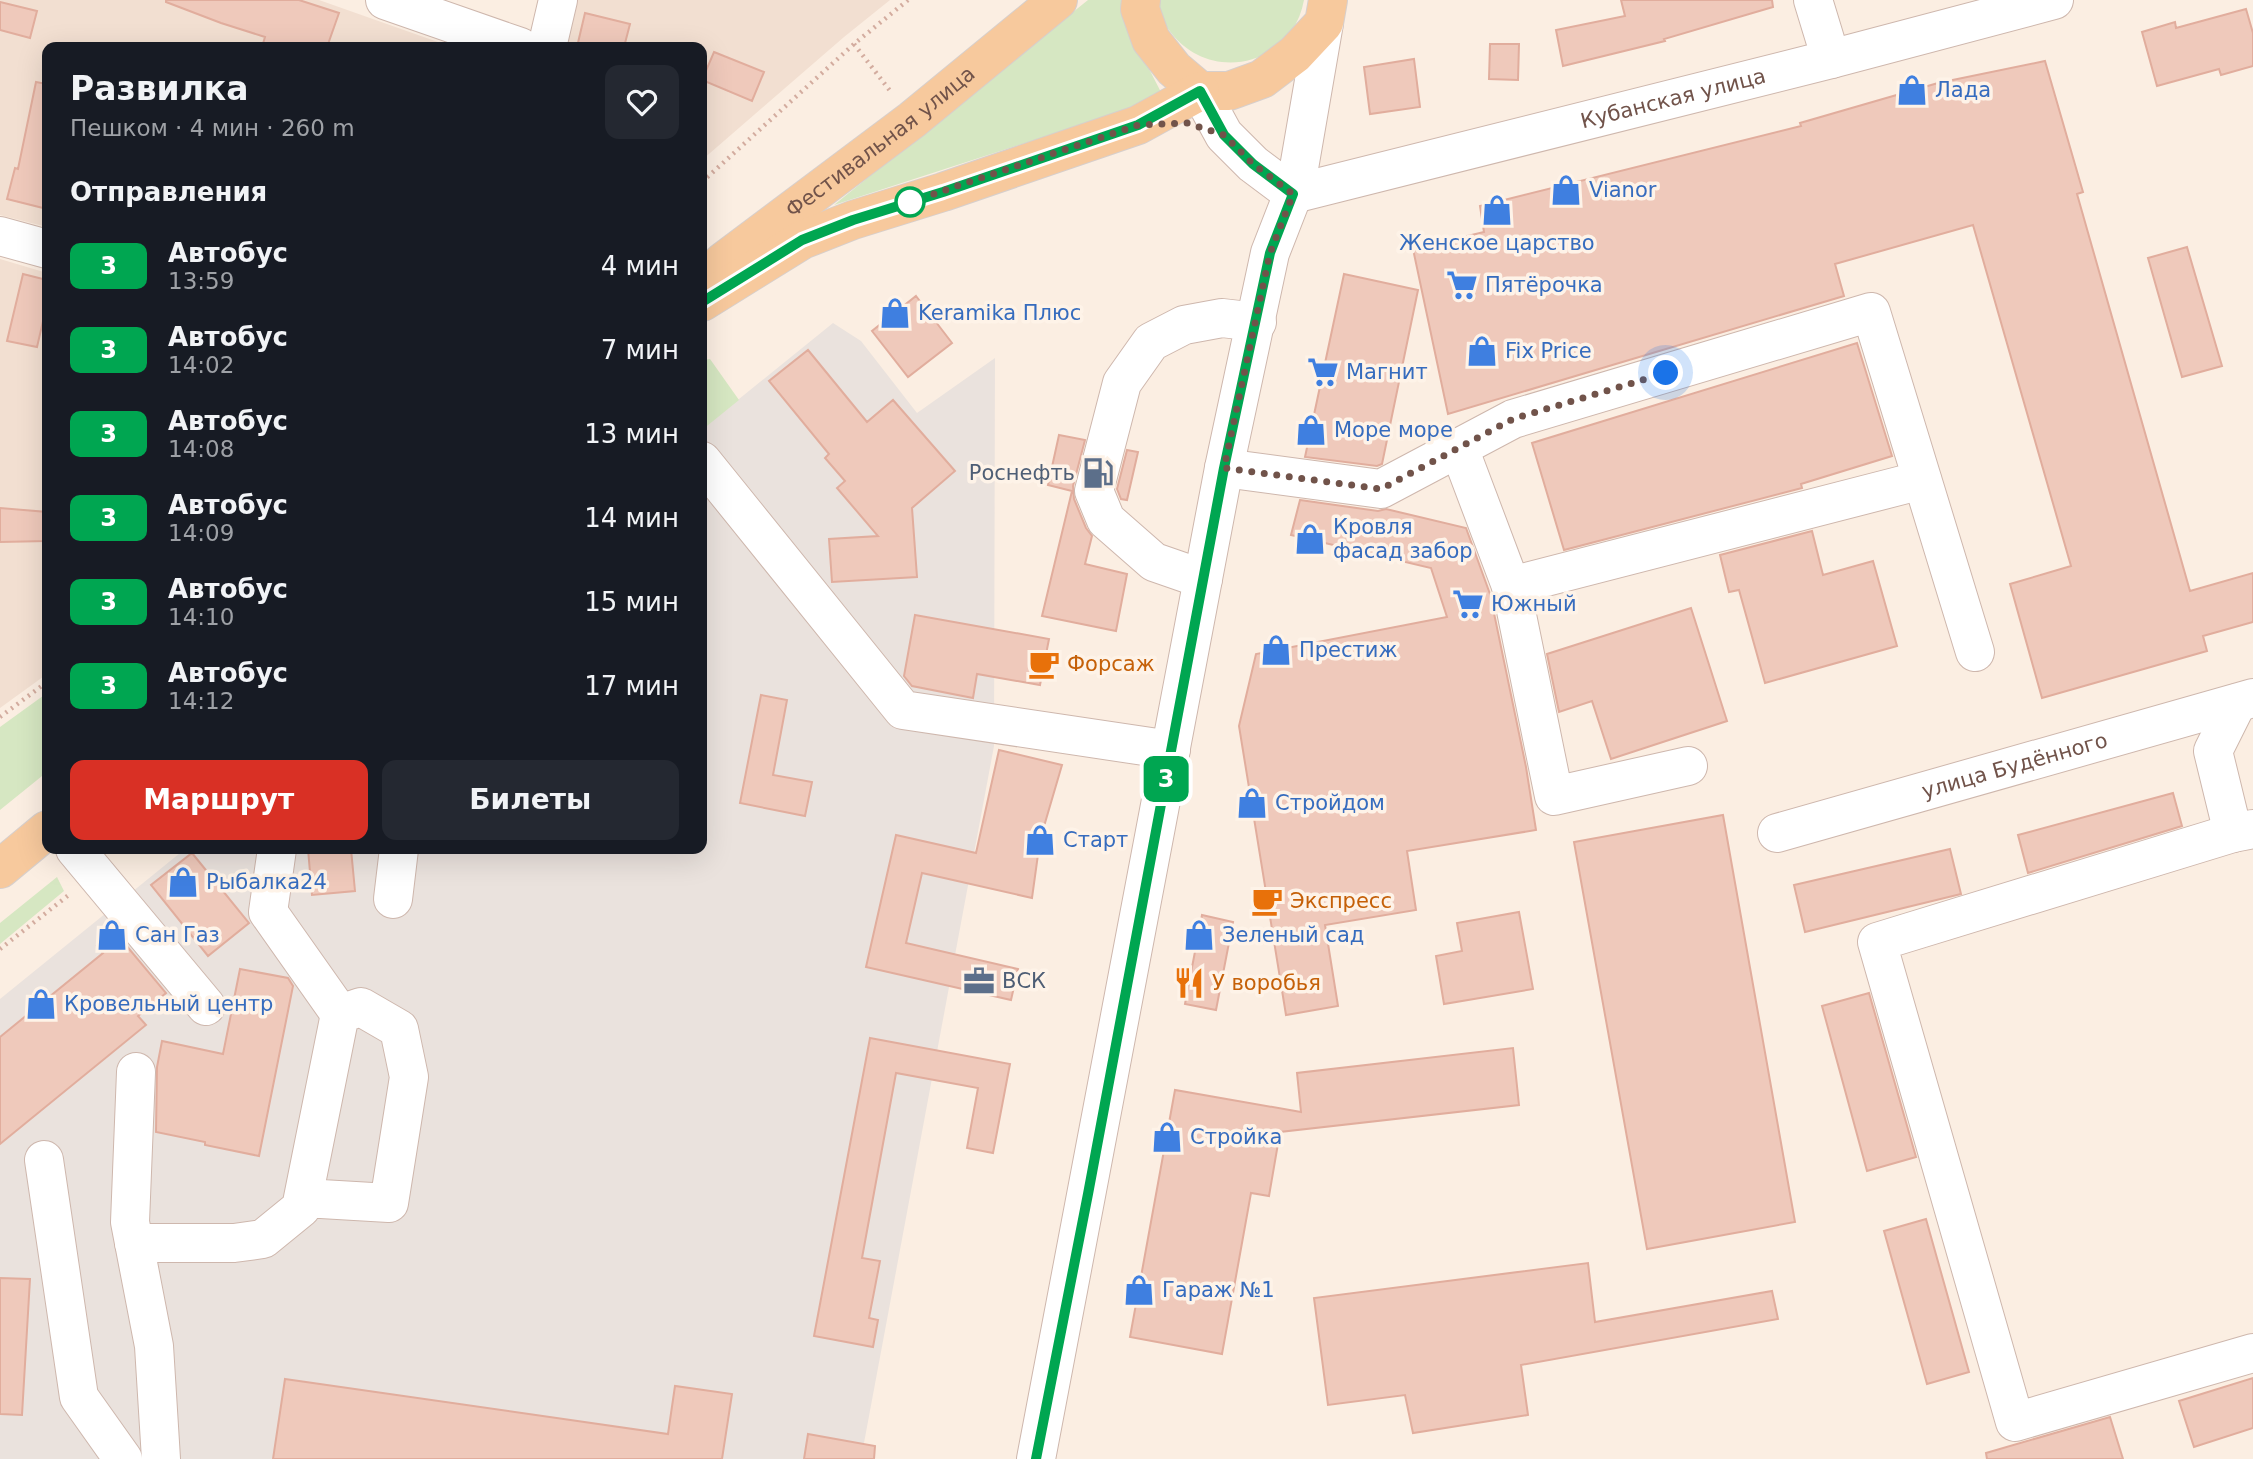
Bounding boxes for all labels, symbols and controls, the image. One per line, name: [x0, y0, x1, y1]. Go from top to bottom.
street label: Фестивальная улица: [781, 61, 980, 222]
street label: Кубанская улица: [1578, 64, 1768, 133]
button: heart: [605, 65, 679, 139]
text: Развилка: [70, 69, 248, 108]
shop icon: Лада: [1895, 73, 1929, 107]
place label: Лада: [1935, 78, 1991, 102]
text: Пешком · 4 мин · 260 m: [70, 115, 355, 141]
shop icon: Vianor: [1549, 173, 1583, 207]
text: Отправления: [70, 177, 267, 207]
place label: Vianor: [1589, 178, 1657, 202]
unlabelled marker: [895, 187, 925, 217]
shop icon: Женское царство: [1480, 193, 1514, 227]
place label: Женское царство: [1399, 231, 1595, 255]
text: Автобус: [168, 238, 288, 268]
text: 4 мин: [601, 251, 679, 281]
text: 3: [100, 252, 117, 280]
text: 13:59: [168, 268, 234, 294]
supermarket icon: Пятёрочка: [1445, 268, 1479, 302]
place label: Пятёрочка: [1485, 273, 1603, 297]
shop icon: Keramika Плюс: [878, 296, 912, 330]
place label: Keramika Плюс: [918, 301, 1081, 325]
text: Автобус: [168, 322, 288, 352]
shop icon: Fix Price: [1465, 334, 1499, 368]
text: 7 мин: [601, 335, 679, 365]
text: 3: [100, 336, 117, 364]
place label: Fix Price: [1505, 339, 1592, 363]
text: 14:02: [168, 352, 234, 378]
supermarket icon: Магнит: [1306, 355, 1340, 389]
your location: [1648, 355, 1683, 390]
place label: Магнит: [1346, 360, 1428, 384]
text: Автобус: [168, 406, 288, 436]
shop icon: Море море: [1294, 413, 1328, 447]
place label: Море море: [1334, 418, 1453, 442]
text: 13 мин: [584, 419, 679, 449]
text: 3: [100, 420, 117, 448]
text: 14:08: [168, 436, 234, 462]
fuel station icon: Роснефть: [1081, 456, 1115, 490]
place label: Роснефть: [969, 461, 1075, 485]
text: Автобус: [168, 490, 288, 520]
text: 14 мин: [584, 503, 679, 533]
text: 3: [100, 504, 117, 532]
place label: Кровля фасад забор: [1333, 515, 1473, 563]
text: 14:09: [168, 520, 234, 546]
shop icon: Кровля фасад забор: [1293, 522, 1327, 556]
text: Автобус: [168, 574, 288, 604]
text: 15 мин: [584, 587, 679, 617]
supermarket icon: Южный: [1451, 587, 1485, 621]
text: 3: [100, 588, 117, 616]
place label: Южный: [1491, 592, 1577, 616]
text: 14:10: [168, 604, 234, 630]
shop icon: Престиж: [1259, 633, 1293, 667]
place label: Престиж: [1299, 638, 1397, 662]
cafe icon: Форсаж: [1027, 647, 1061, 681]
place label: Форсаж: [1067, 652, 1155, 676]
text: Автобус: [168, 658, 288, 688]
text: 17 мин: [584, 671, 679, 701]
text: 3: [100, 672, 117, 700]
text: 14:12: [168, 688, 234, 714]
street label: улица Будённого: [1919, 728, 2110, 803]
line badge: 3: [1143, 756, 1189, 802]
button: Маршрут: [70, 760, 368, 840]
button: Билеты: [382, 760, 679, 840]
text: 3: [1158, 765, 1174, 793]
shop icon: Стройдом: [1235, 786, 1269, 820]
place label: Стройдом: [1275, 791, 1385, 815]
shop icon: Старт: [1023, 823, 1057, 857]
place label: Старт: [1063, 828, 1128, 852]
shop icon: Рыбалка24: [166, 865, 200, 899]
place label: Рыбалка24: [206, 870, 327, 894]
cafe icon: Экспресс: [1250, 884, 1284, 918]
place label: Экспресс: [1290, 889, 1392, 913]
shop icon: Сан Газ: [95, 918, 129, 952]
shop icon: Зеленый сад: [1182, 918, 1216, 952]
place label: Сан Газ: [135, 923, 220, 947]
place label: Зеленый сад: [1222, 923, 1364, 947]
office icon: ВСК: [962, 964, 996, 998]
restaurant icon: У воробья: [1172, 966, 1206, 1000]
place label: ВСК: [1002, 969, 1046, 993]
place label: У воробья: [1212, 971, 1321, 995]
shop icon: Кровельный центр: [24, 987, 58, 1021]
place label: Кровельный центр: [64, 992, 273, 1016]
shop icon: Стройка: [1150, 1120, 1184, 1154]
place label: Стройка: [1190, 1125, 1282, 1149]
shop icon: Гараж №1: [1122, 1273, 1156, 1307]
place label: Гараж №1: [1162, 1278, 1275, 1302]

